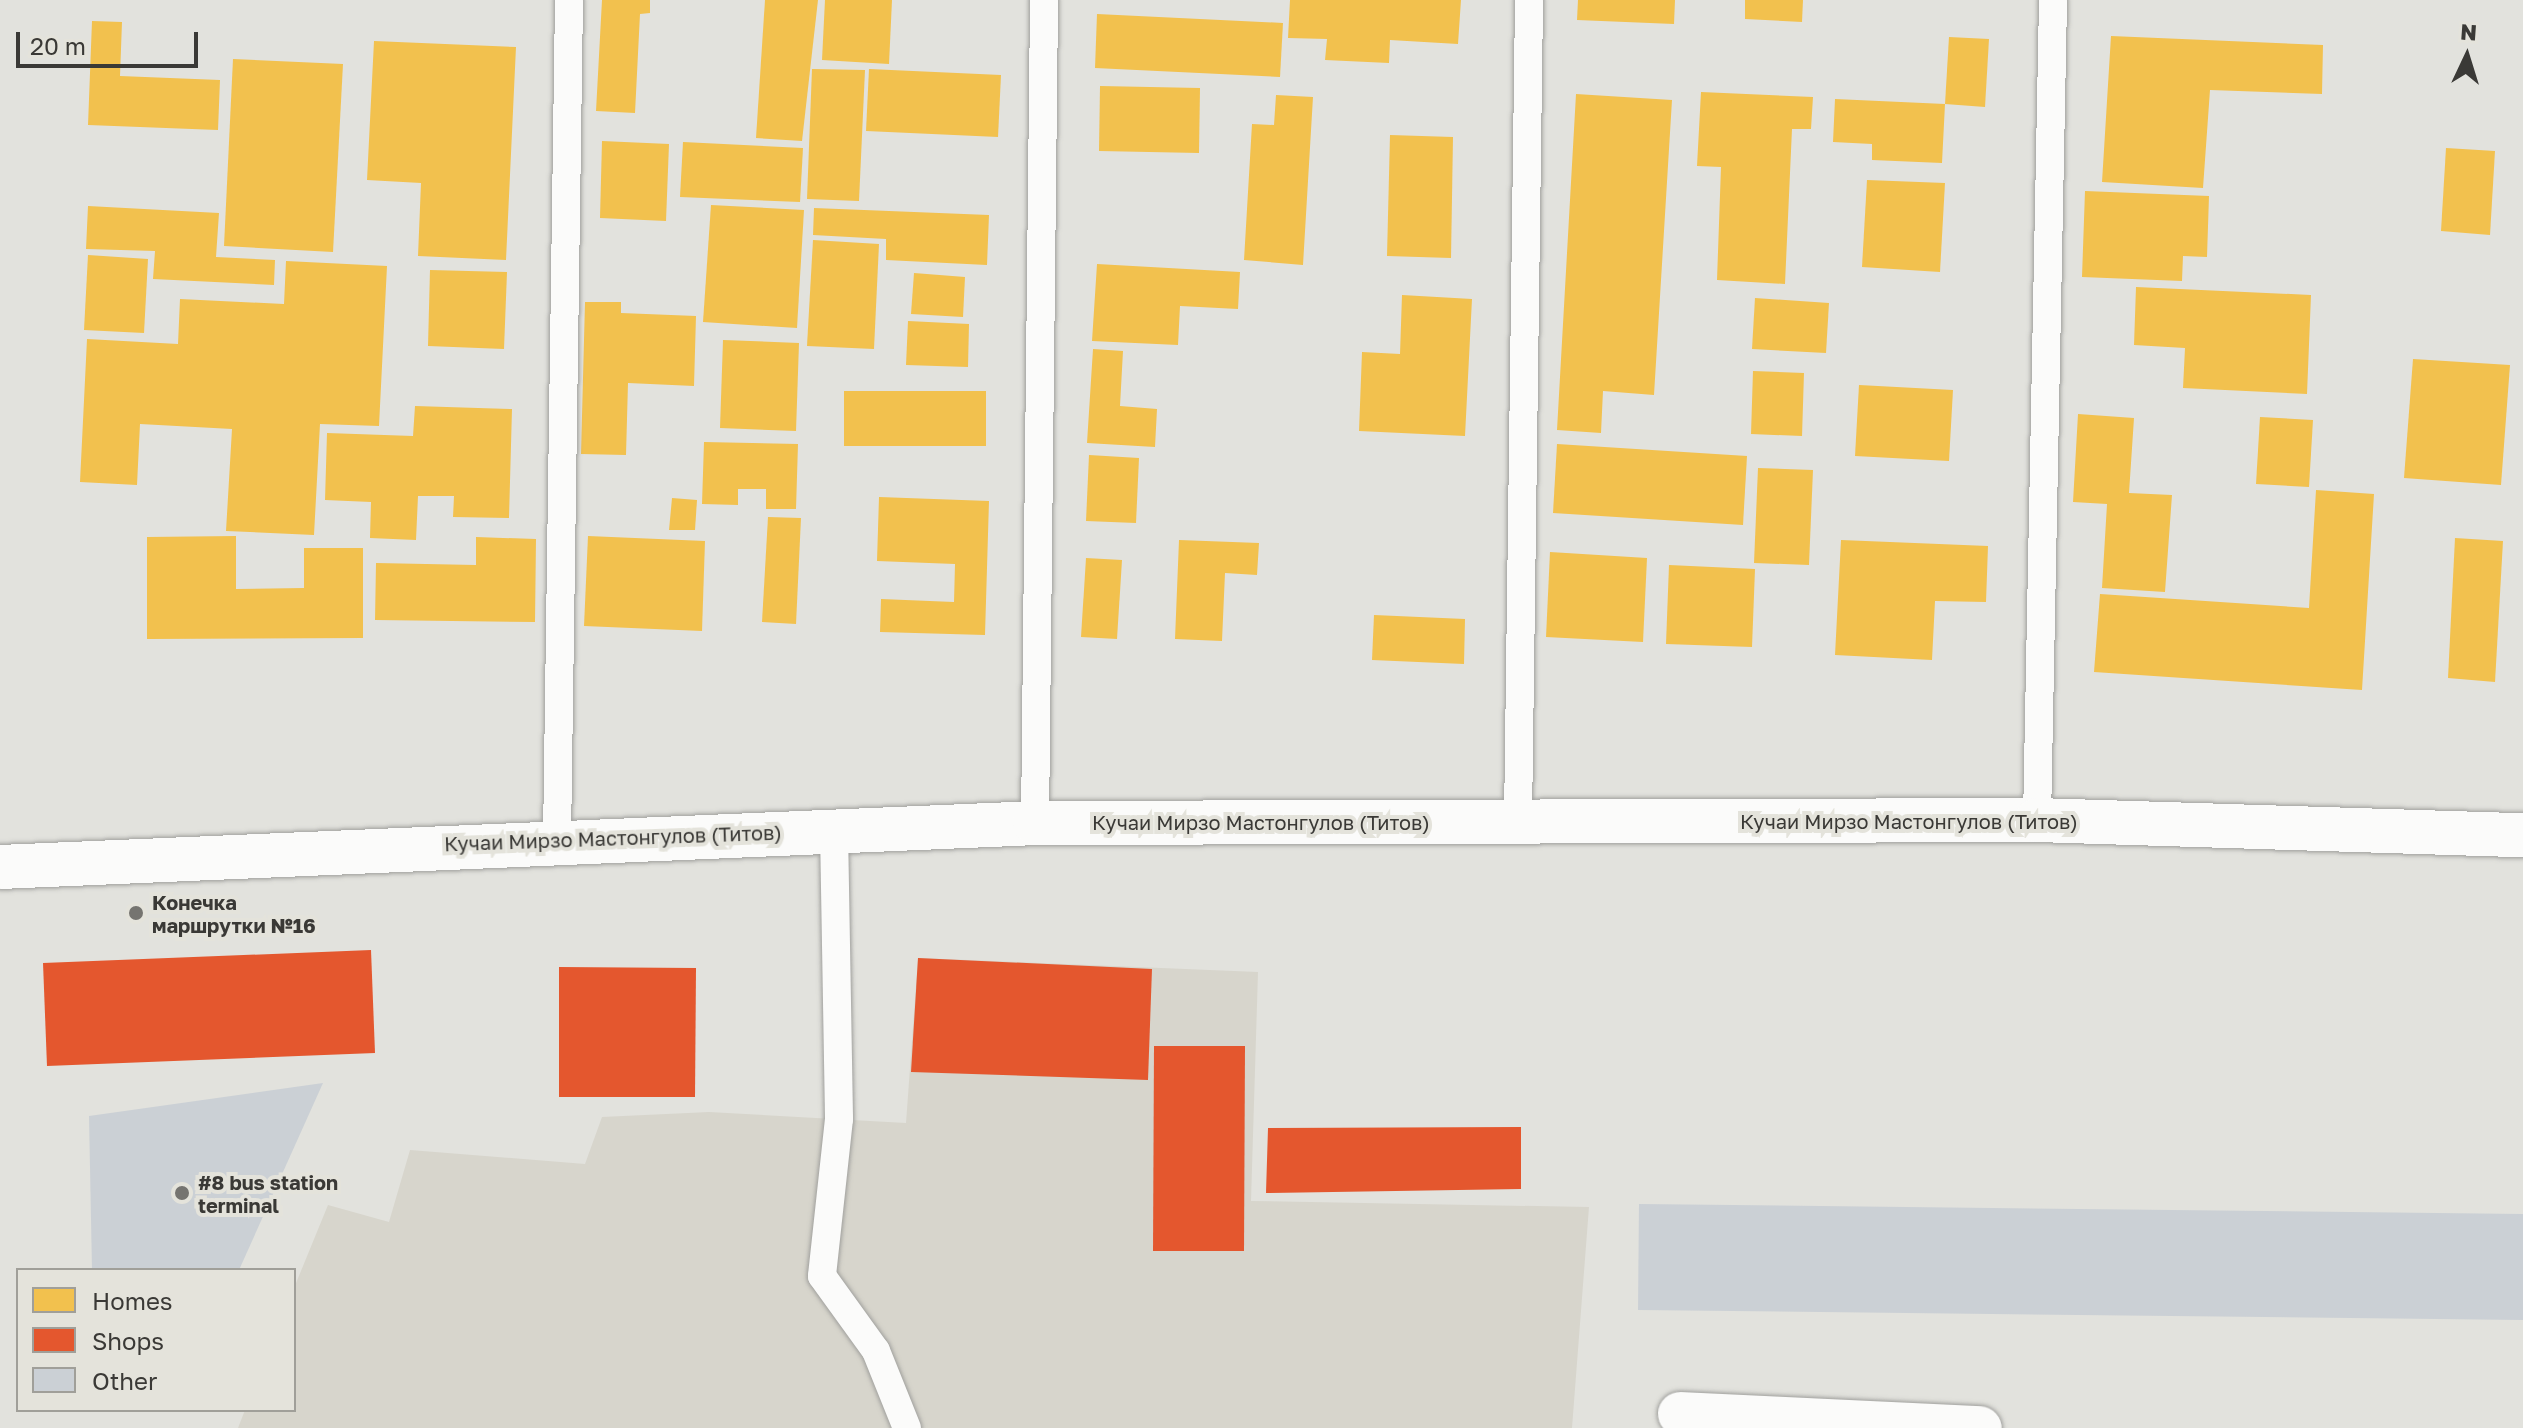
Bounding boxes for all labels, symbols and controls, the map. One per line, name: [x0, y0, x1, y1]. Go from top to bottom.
scale bar: [20, 16, 202, 66]
north arrow: [2427, 16, 2507, 96]
text: N: [2459, 18, 2478, 46]
text: 20 m: [30, 31, 86, 60]
street label: Кучаи Мирзо Мастонгулов (Титов): [1740, 809, 2078, 833]
street label: Кучаи Мирзо Мастонгулов (Титов): [1092, 810, 1430, 834]
street label: Кучаи Мирзо Мастонгулов (Титов): [444, 820, 782, 856]
place label: Конечка маршрутки №16: [152, 890, 316, 937]
marker: Конечка маршрутки №16: [127, 904, 145, 922]
place label: #8 bus station terminal: [198, 1170, 338, 1217]
marker: #8 bus station terminal: [173, 1184, 191, 1202]
legend: [16, 1268, 296, 1412]
text: Homes: [92, 1286, 173, 1315]
text: Shops: [92, 1326, 164, 1355]
text: Other: [92, 1366, 157, 1395]

